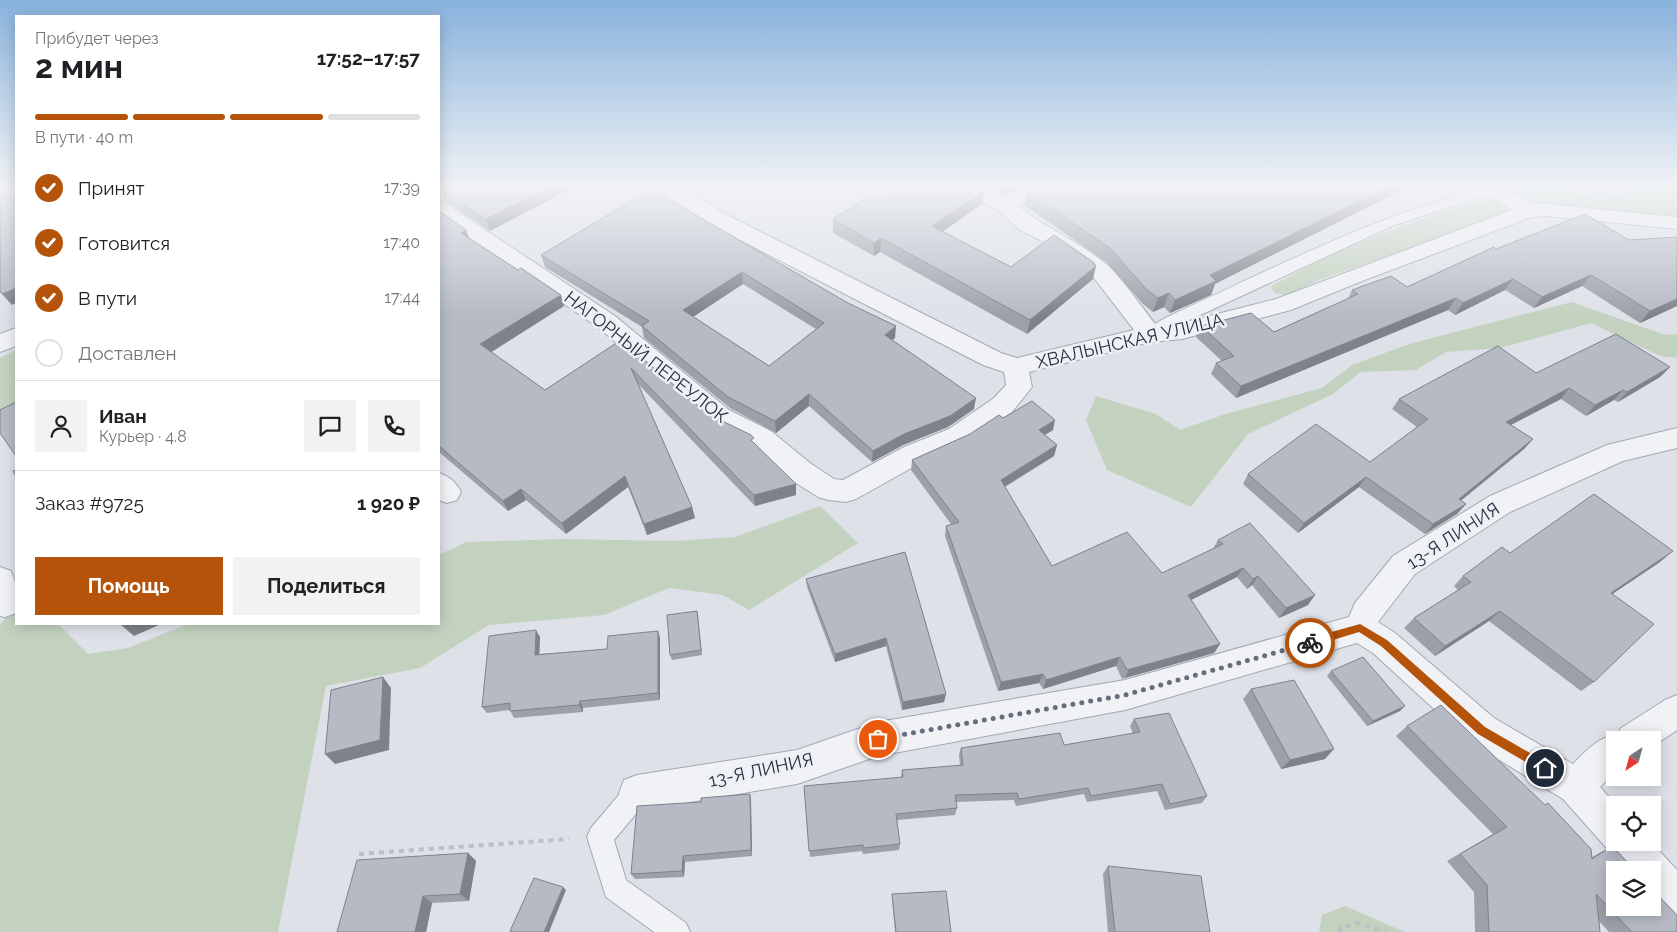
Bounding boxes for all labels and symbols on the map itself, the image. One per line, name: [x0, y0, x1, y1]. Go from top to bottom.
street label: НАГОРНЫЙ ПЕРЕУЛОК: [560, 286, 732, 427]
street label: ХВАЛЫНСКАЯ УЛИЦА: [1034, 309, 1226, 372]
street label: 13-Я ЛИНИЯ: [1402, 498, 1503, 573]
courier: [1285, 618, 1335, 668]
pin: [857, 718, 899, 760]
north arrow: [1606, 731, 1661, 786]
pin: [1524, 747, 1566, 789]
street label: 13-Я ЛИНИЯ: [707, 748, 815, 791]

